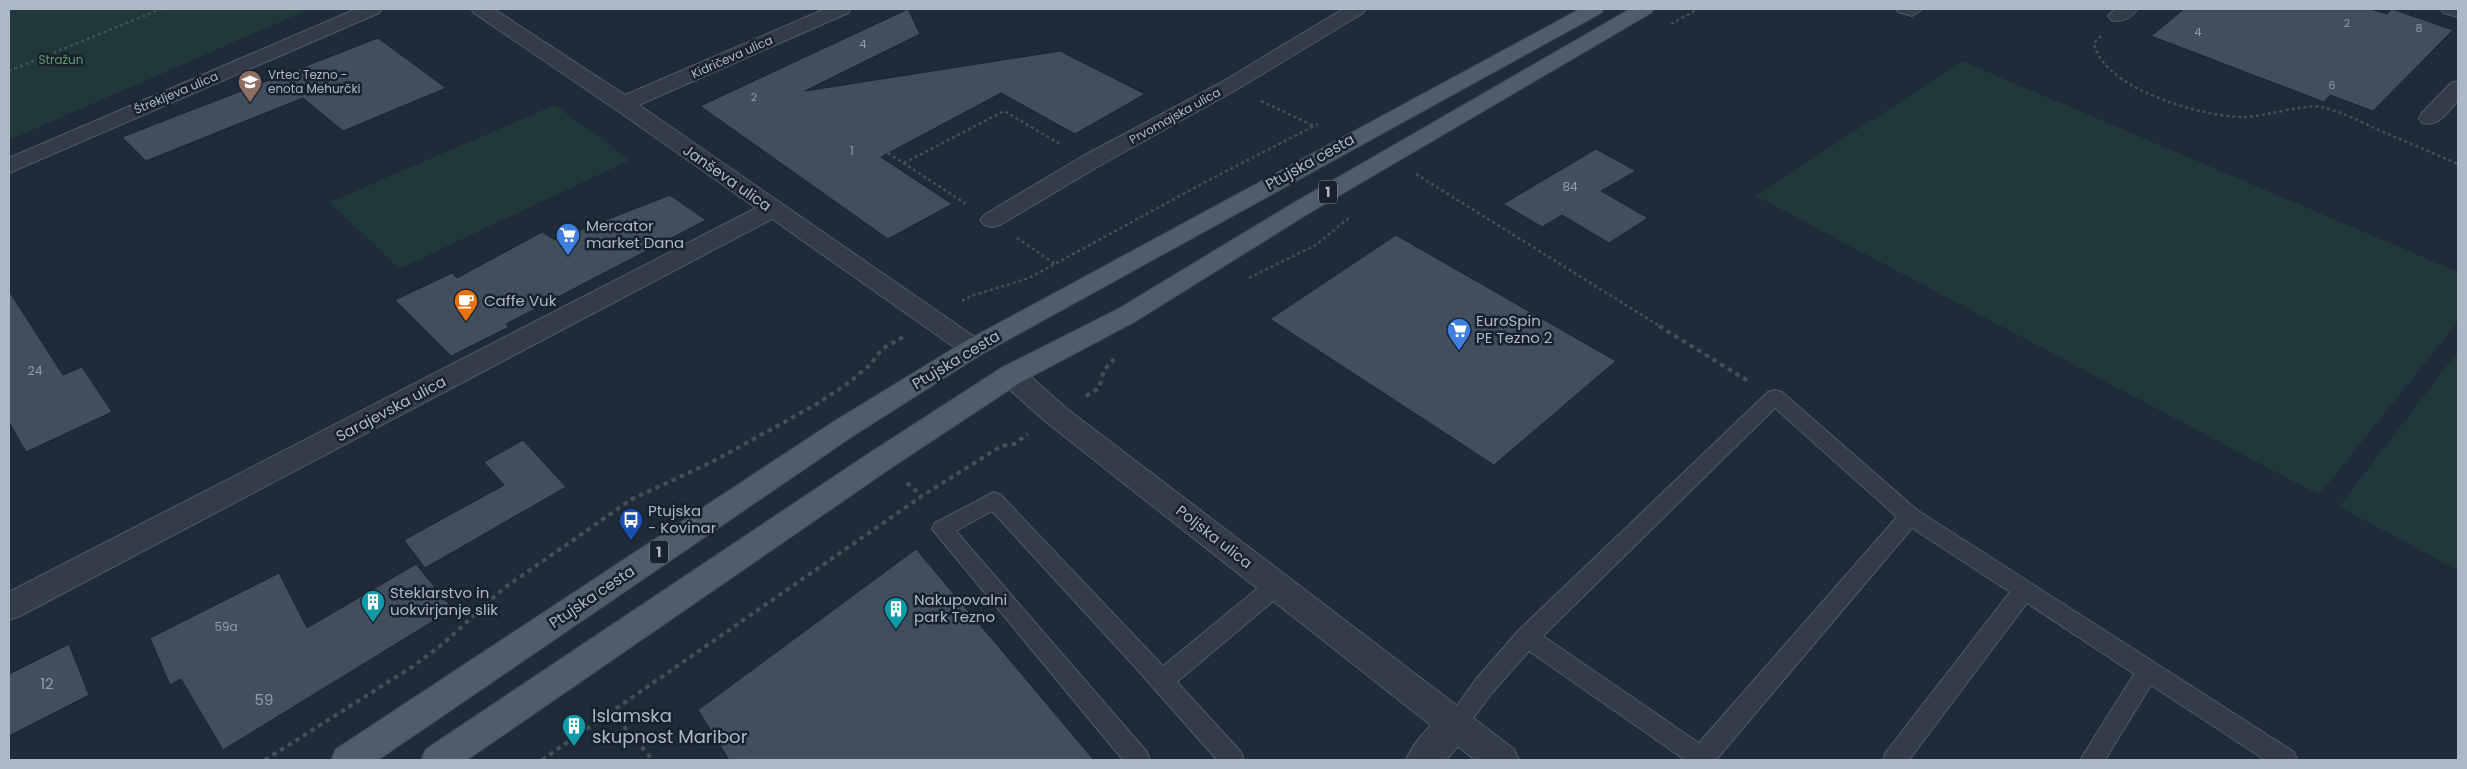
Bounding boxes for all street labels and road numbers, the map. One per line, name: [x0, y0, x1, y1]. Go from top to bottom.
street label: Kidričeva ulica: [688, 31, 775, 82]
street label: Štrekljeva ulica: [131, 67, 221, 118]
street label: Prvomajska ulica: [1126, 83, 1223, 148]
street label: Ptujska cesta: [1261, 128, 1358, 195]
street label: Janševa ulica: [679, 139, 776, 216]
road number: 1: [1319, 180, 1337, 203]
street label: Ptujska cesta: [908, 325, 1004, 394]
street label: Sarajevska ulica: [332, 371, 450, 446]
street label: Poljska ulica: [1172, 500, 1257, 573]
road number: 1: [650, 540, 668, 564]
street label: Ptujska cesta: [545, 560, 639, 633]

